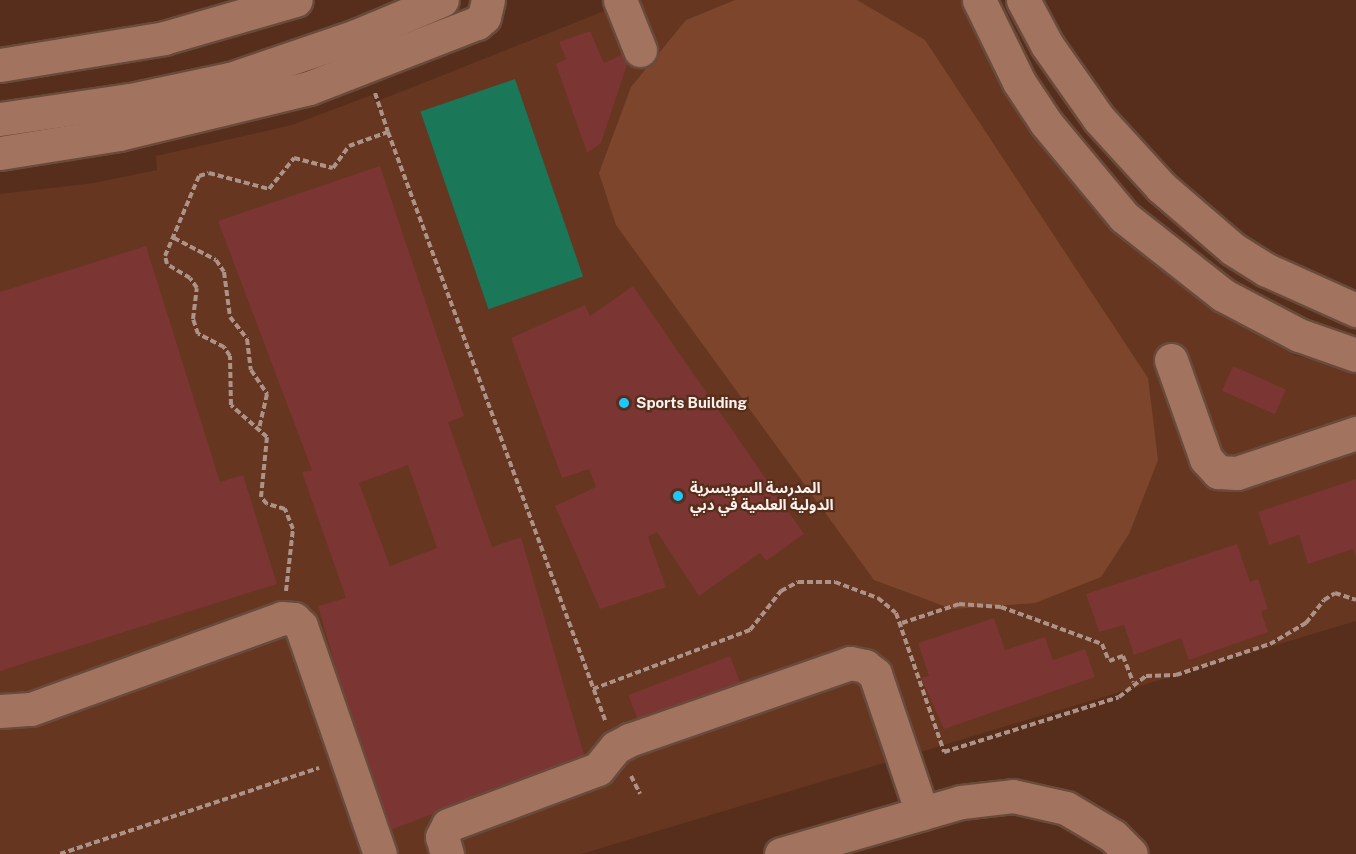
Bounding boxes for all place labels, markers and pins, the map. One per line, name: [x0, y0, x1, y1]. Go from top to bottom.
place label: Sports Building: [636, 394, 747, 412]
marker: Sports Building: [617, 396, 631, 410]
place label: المدرسة السويسرية الدولية العلمية في دبي: [690, 478, 834, 513]
marker: المدرسة السويسرية الدولية العلمية في دبي: [671, 489, 685, 503]

